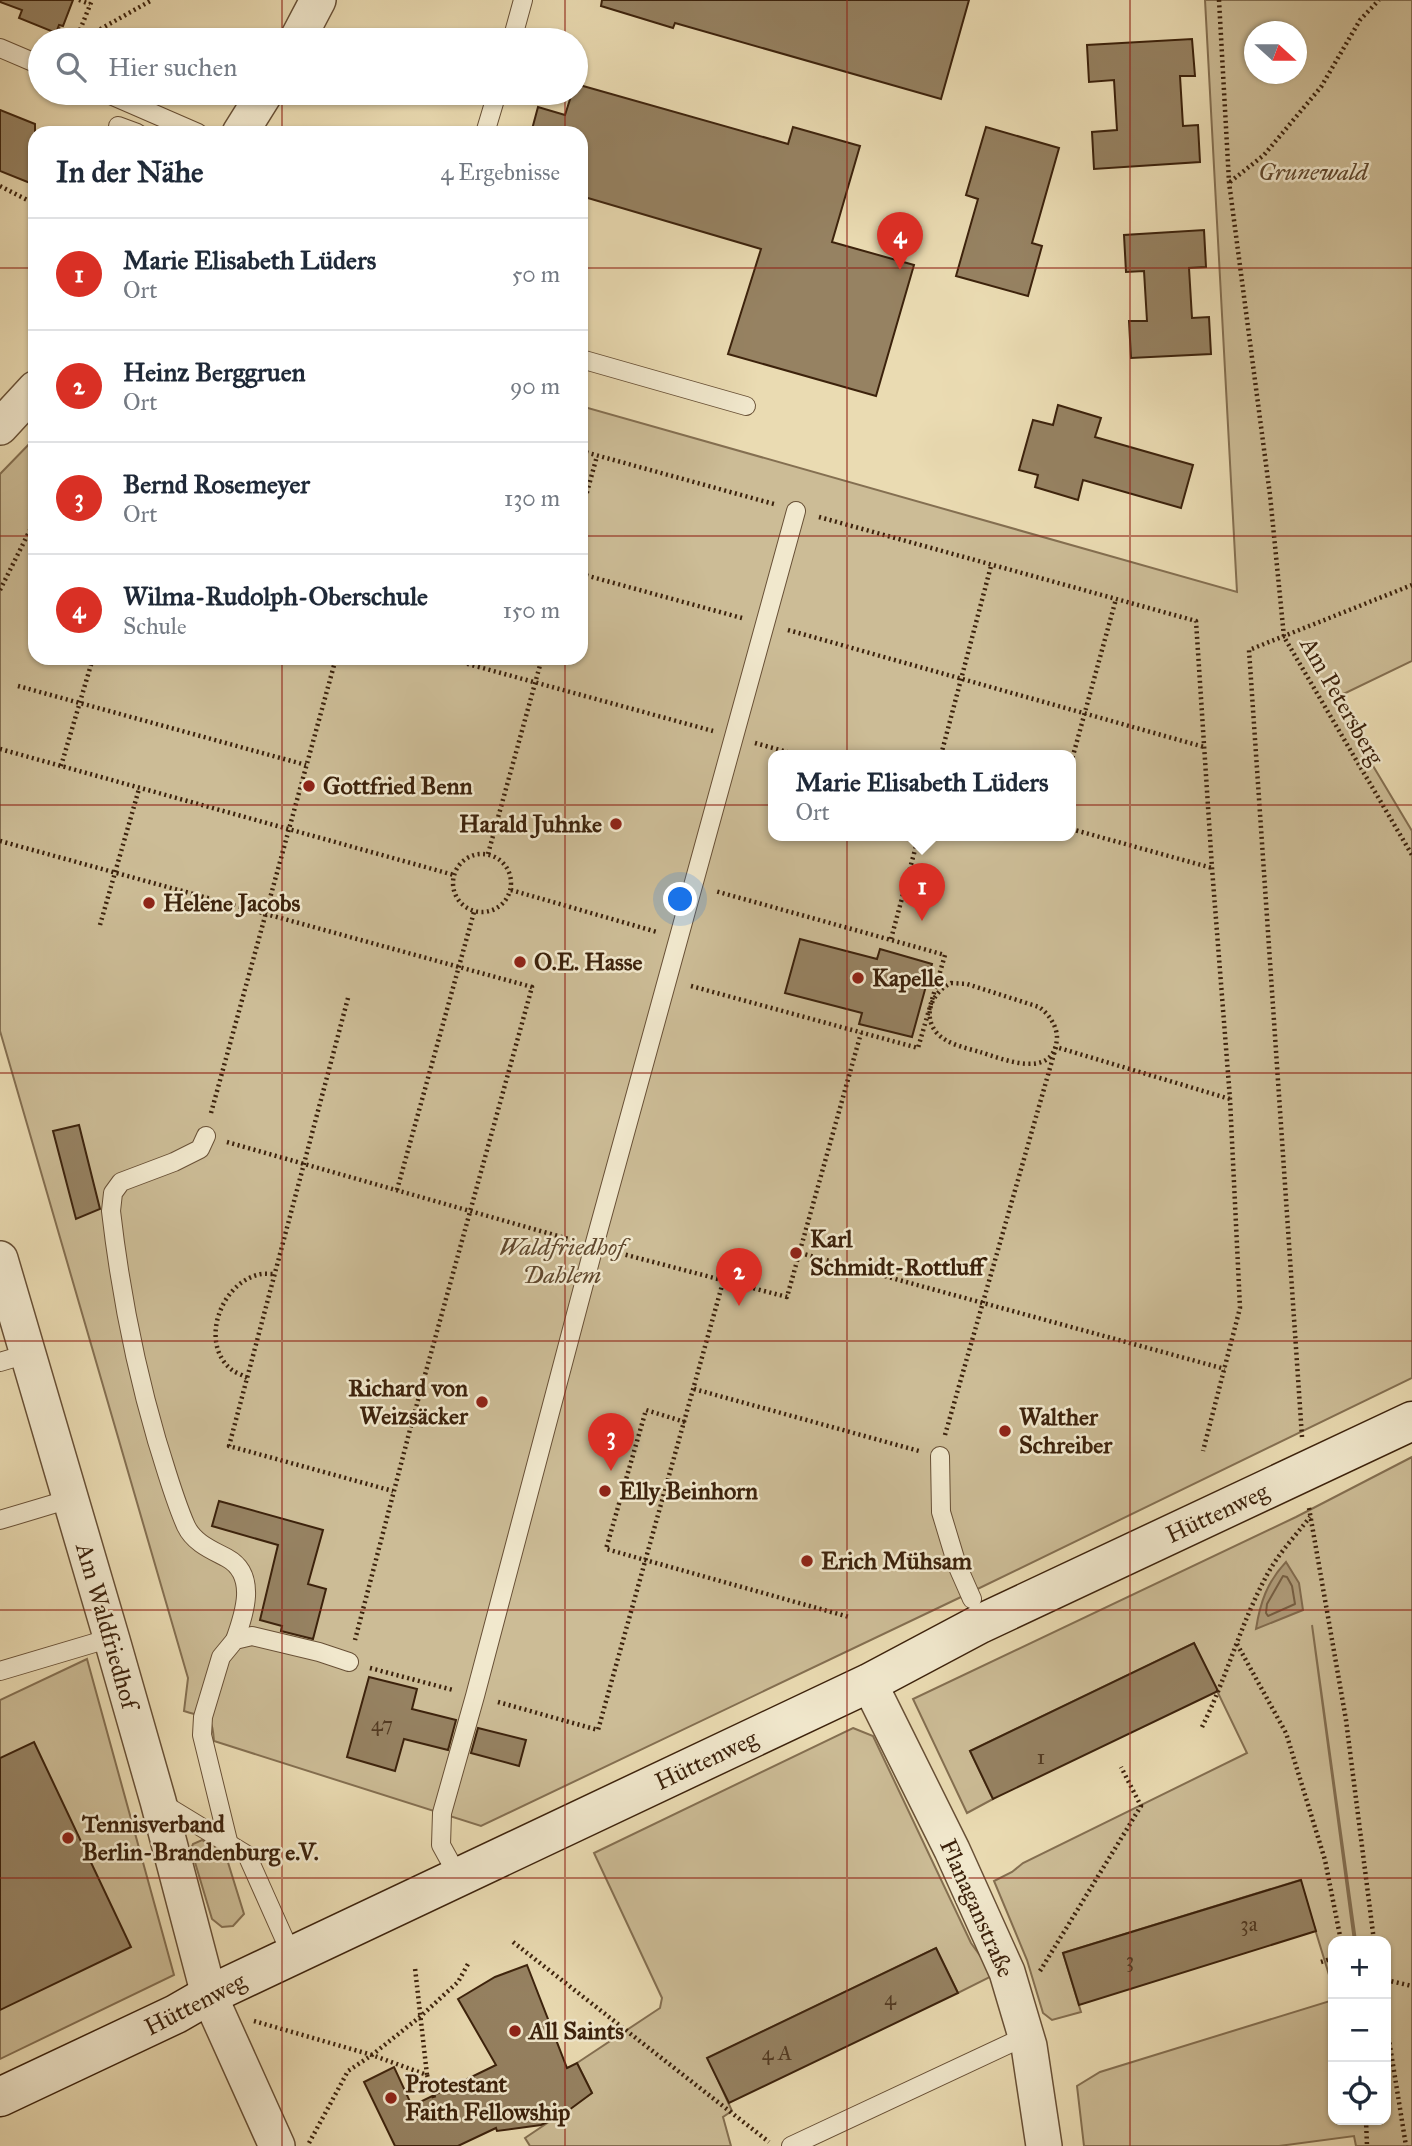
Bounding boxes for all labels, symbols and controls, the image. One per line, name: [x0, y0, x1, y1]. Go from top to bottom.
north arrow: [1244, 21, 1307, 84]
search box: [28, 28, 588, 105]
icon: search: [52, 48, 90, 86]
text: Hier suchen: [108, 51, 237, 83]
text: In der Nähe: [56, 154, 204, 190]
park label: Grunewald: [1258, 157, 1369, 187]
text: 4 Ergebnisse: [441, 158, 560, 186]
pin: 4: [877, 212, 923, 270]
text: Marie Elisabeth Lüders: [123, 244, 376, 276]
text: 1: [74, 260, 84, 288]
text: 50 m: [512, 260, 560, 288]
text: Ort: [123, 276, 157, 304]
text: Heinz Berggruen: [123, 356, 306, 388]
text: 2: [73, 372, 85, 400]
text: 90 m: [510, 372, 560, 400]
text: Ort: [123, 388, 157, 416]
text: Bernd Rosemeyer: [123, 468, 310, 500]
text: 3: [74, 484, 84, 512]
text: 130 m: [504, 484, 560, 512]
text: Ort: [123, 500, 157, 528]
text: Wilma-Rudolph-Oberschule: [123, 580, 428, 612]
text: 4: [73, 596, 85, 624]
text: 150 m: [503, 596, 560, 624]
text: Schule: [123, 612, 187, 640]
street label: Am Petersberg: [1293, 631, 1391, 771]
popup: [768, 750, 1076, 841]
text: Marie Elisabeth Lüders: [795, 766, 1049, 798]
place label: Gottfried Benn: [323, 771, 472, 801]
marker: Gottfried Benn: [301, 778, 317, 794]
text: Ort: [795, 798, 830, 826]
place label: Harald Juhnke: [459, 809, 602, 839]
marker: Harald Juhnke: [608, 816, 624, 832]
pin: 1: [899, 863, 945, 921]
your location: [663, 882, 697, 916]
place label: Helene Jacobs: [163, 888, 300, 918]
marker: Helene Jacobs: [141, 895, 157, 911]
place label: O.E. Hasse: [534, 947, 643, 977]
marker: O.E. Hasse: [512, 954, 528, 970]
place label: Kapelle: [872, 963, 944, 993]
marker: Kapelle: [850, 970, 866, 986]
place label: Karl Schmidt-Rottluff: [810, 1224, 988, 1282]
park label: Waldfriedhof Dahlem: [499, 1232, 631, 1290]
marker: Karl Schmidt-Rottluff: [788, 1245, 804, 1261]
pin: 2: [716, 1248, 762, 1306]
place label: Richard von Weizsäcker: [348, 1373, 469, 1431]
marker: Richard von Weizsäcker: [474, 1394, 490, 1410]
place label: Walther Schreiber: [1019, 1402, 1113, 1460]
pin: 3: [588, 1413, 634, 1471]
marker: Walther Schreiber: [997, 1423, 1013, 1439]
place label: Elly Beinhorn: [619, 1476, 758, 1506]
street label: Hüttenweg: [1161, 1476, 1274, 1550]
marker: Elly Beinhorn: [597, 1483, 613, 1499]
street label: Am Waldfriedhof: [69, 1539, 146, 1716]
place label: Erich Mühsam: [821, 1546, 973, 1576]
marker: Erich Mühsam: [799, 1553, 815, 1569]
house number: 47: [371, 1711, 393, 1737]
street label: Hüttenweg: [650, 1723, 763, 1797]
house number: 1: [1037, 1744, 1045, 1770]
place label: Tennisverband Berlin-Brandenburg e.V.: [81, 1809, 319, 1867]
marker: Tennisverband Berlin-Brandenburg e.V.: [60, 1830, 76, 1846]
street label: Flanaganstraße: [933, 1834, 1021, 1982]
house number: 3a: [1240, 1911, 1258, 1937]
map controls: [1328, 1936, 1391, 2125]
button: +: [1328, 1936, 1391, 1999]
house number: 3: [1126, 1947, 1134, 1973]
street label: Hüttenweg: [139, 1965, 251, 2042]
house number: 4: [884, 1985, 897, 2011]
button: −: [1328, 1999, 1391, 2062]
place label: All Saints: [527, 2016, 624, 2046]
marker: All Saints: [507, 2023, 523, 2039]
house number: 4 A: [762, 2040, 792, 2066]
button: locate: [1328, 2062, 1391, 2125]
place label: Protestant Faith Fellowship: [405, 2069, 570, 2127]
marker: Protestant Faith Fellowship: [383, 2090, 399, 2106]

